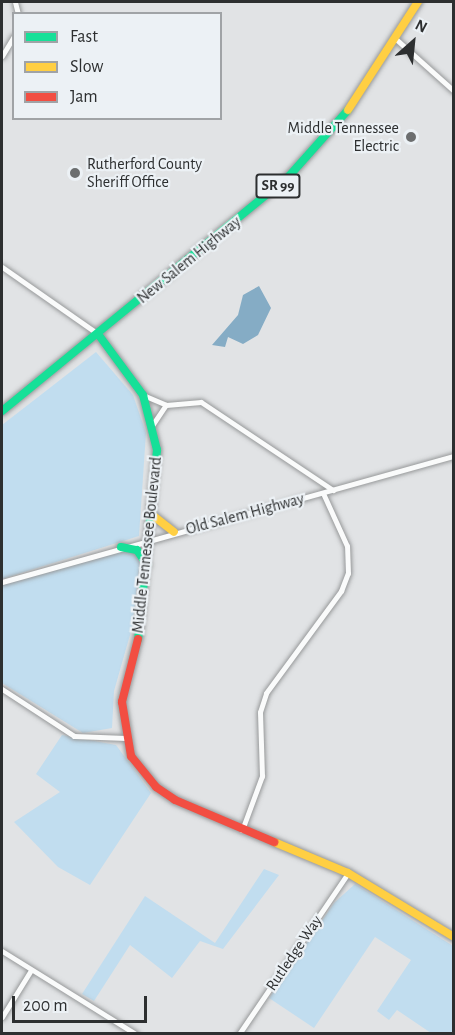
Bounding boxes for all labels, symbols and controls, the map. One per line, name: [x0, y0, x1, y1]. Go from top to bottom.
legend: [12, 12, 222, 120]
north arrow: [383, 12, 443, 72]
text: N: [413, 16, 430, 36]
text: Fast: [70, 28, 98, 46]
text: Slow: [70, 58, 103, 76]
text: Jam: [70, 88, 98, 106]
place label: Middle Tennessee Electric: [287, 118, 399, 156]
marker: Middle Tennessee Electric: [404, 130, 418, 144]
place label: Rutherford County Sheriff Office: [87, 154, 202, 192]
marker: Rutherford County Sheriff Office: [68, 166, 82, 180]
road number: SR 99: [254, 174, 302, 198]
street label: New Salem Highway: [133, 212, 245, 308]
street label: Middle Tennessee Boulevard: [128, 456, 166, 634]
street label: Old Salem Highway: [184, 489, 306, 539]
street label: Rutledge Way: [262, 912, 326, 994]
scale bar: [15, 984, 150, 1022]
text: 200 m: [23, 997, 68, 1015]

